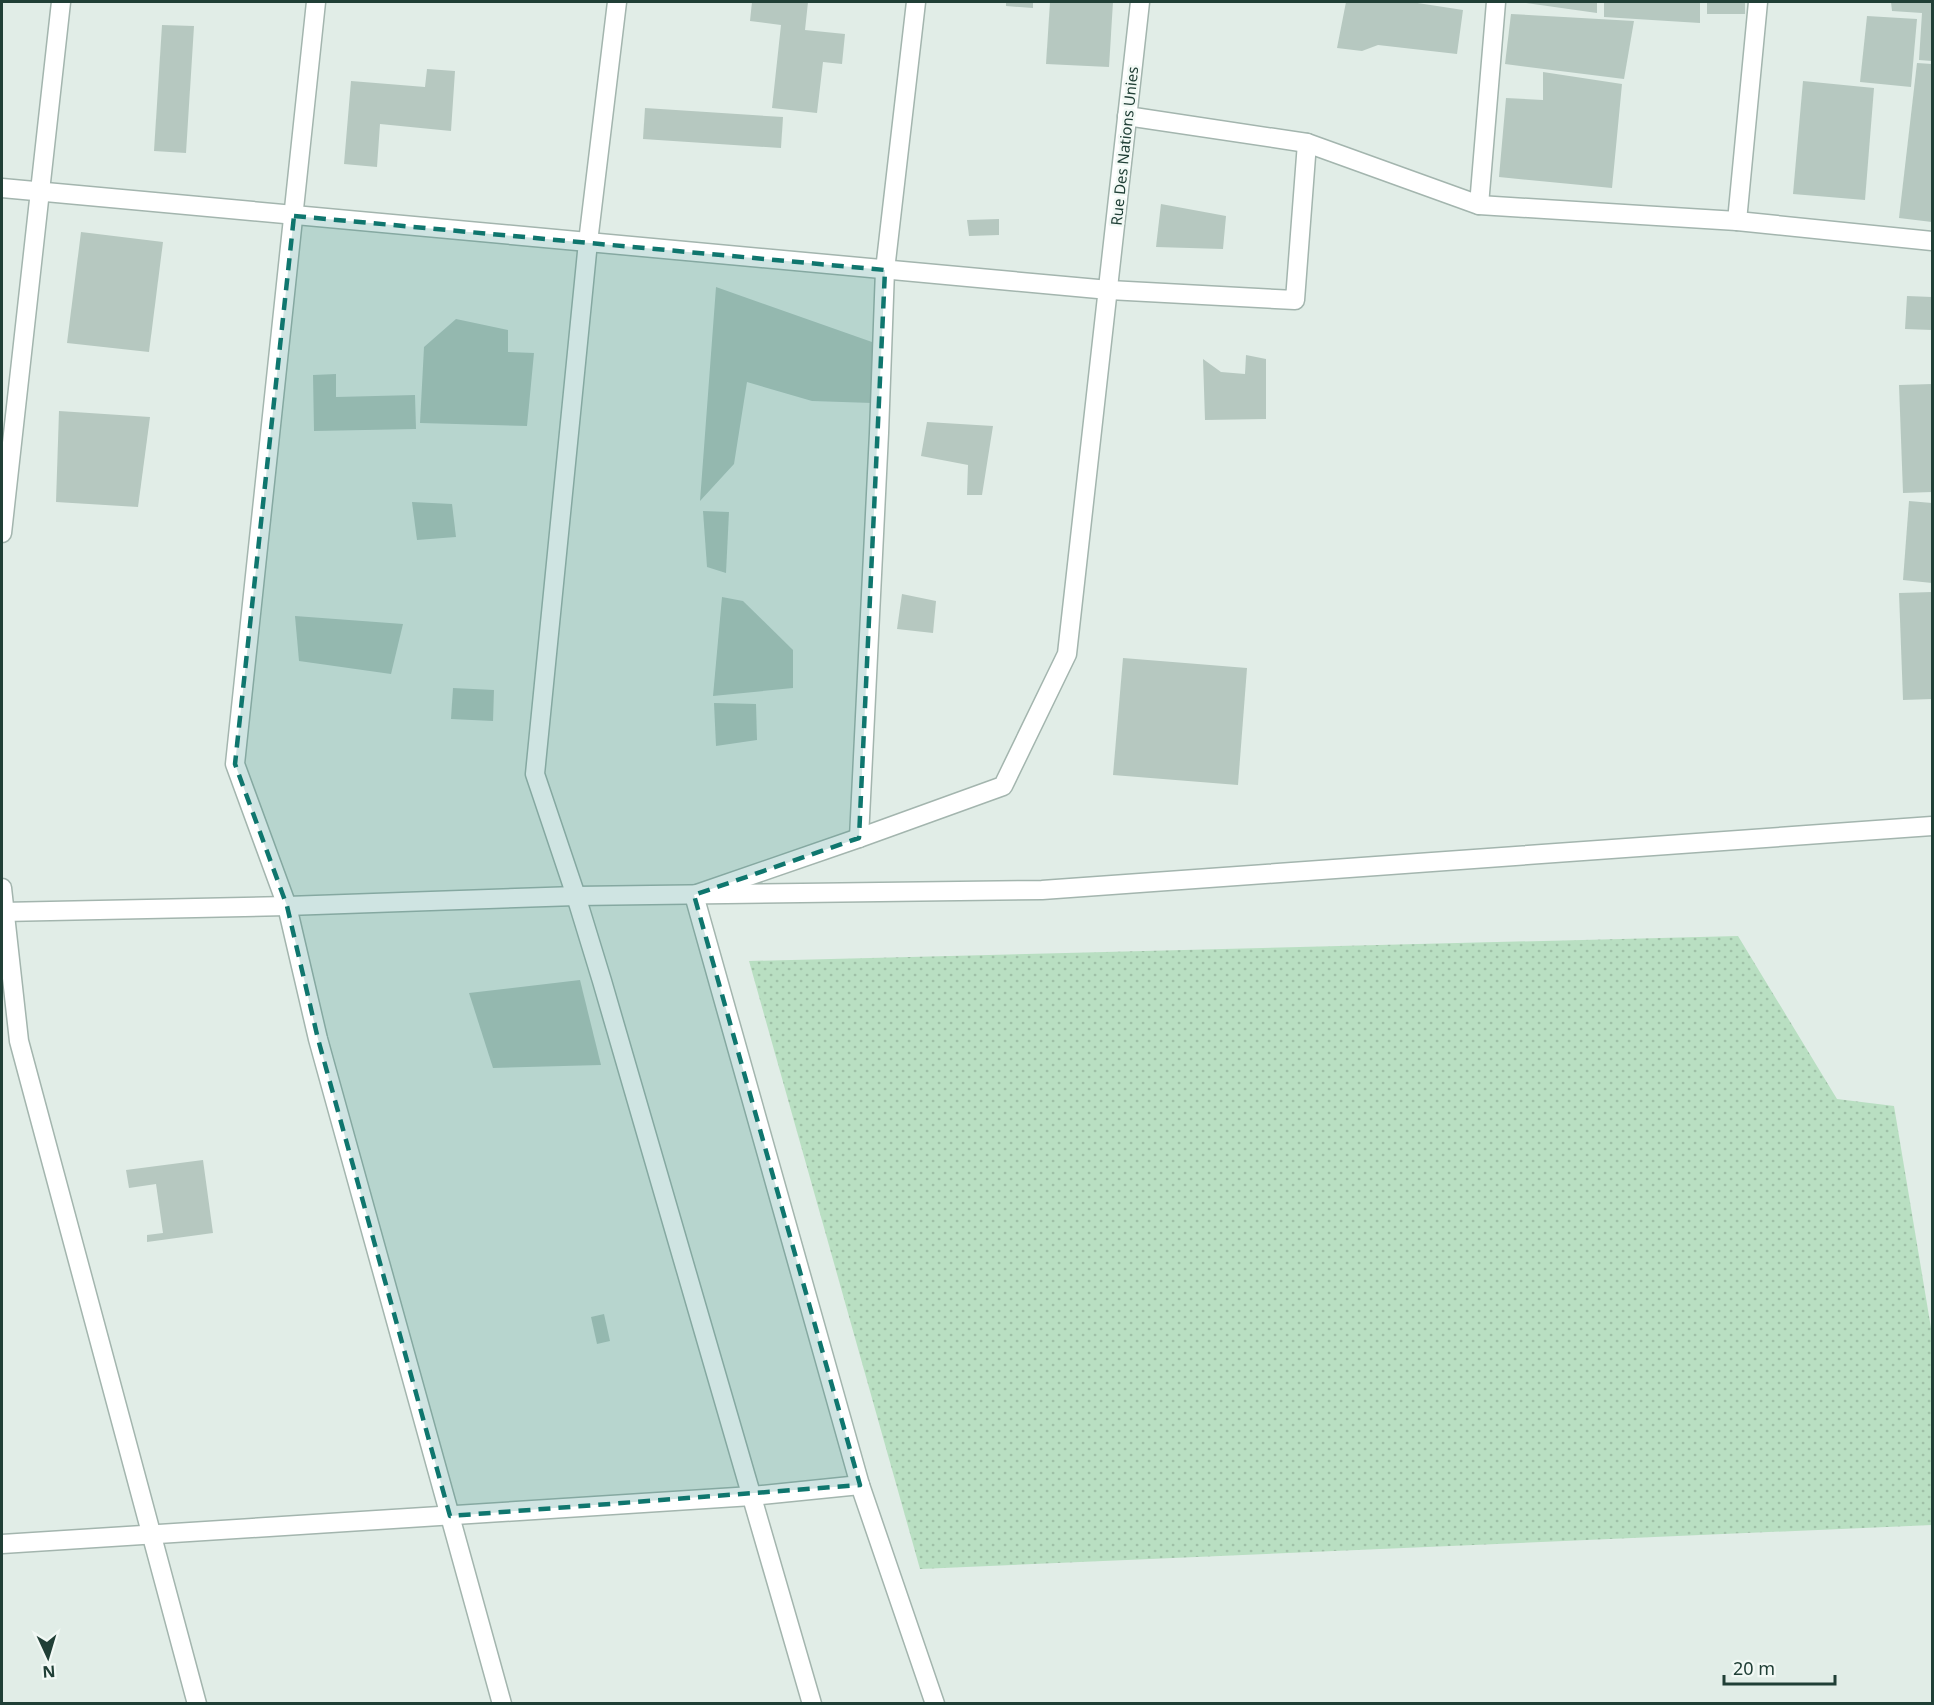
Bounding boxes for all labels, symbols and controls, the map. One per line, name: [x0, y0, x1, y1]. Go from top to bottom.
street label: Rue Des Nations Unies: [1106, 66, 1142, 226]
north arrow: [18, 1627, 78, 1687]
scale bar: [1724, 1648, 1835, 1686]
text: 20 m: [1733, 1656, 1775, 1680]
text: N: [42, 1661, 56, 1683]

